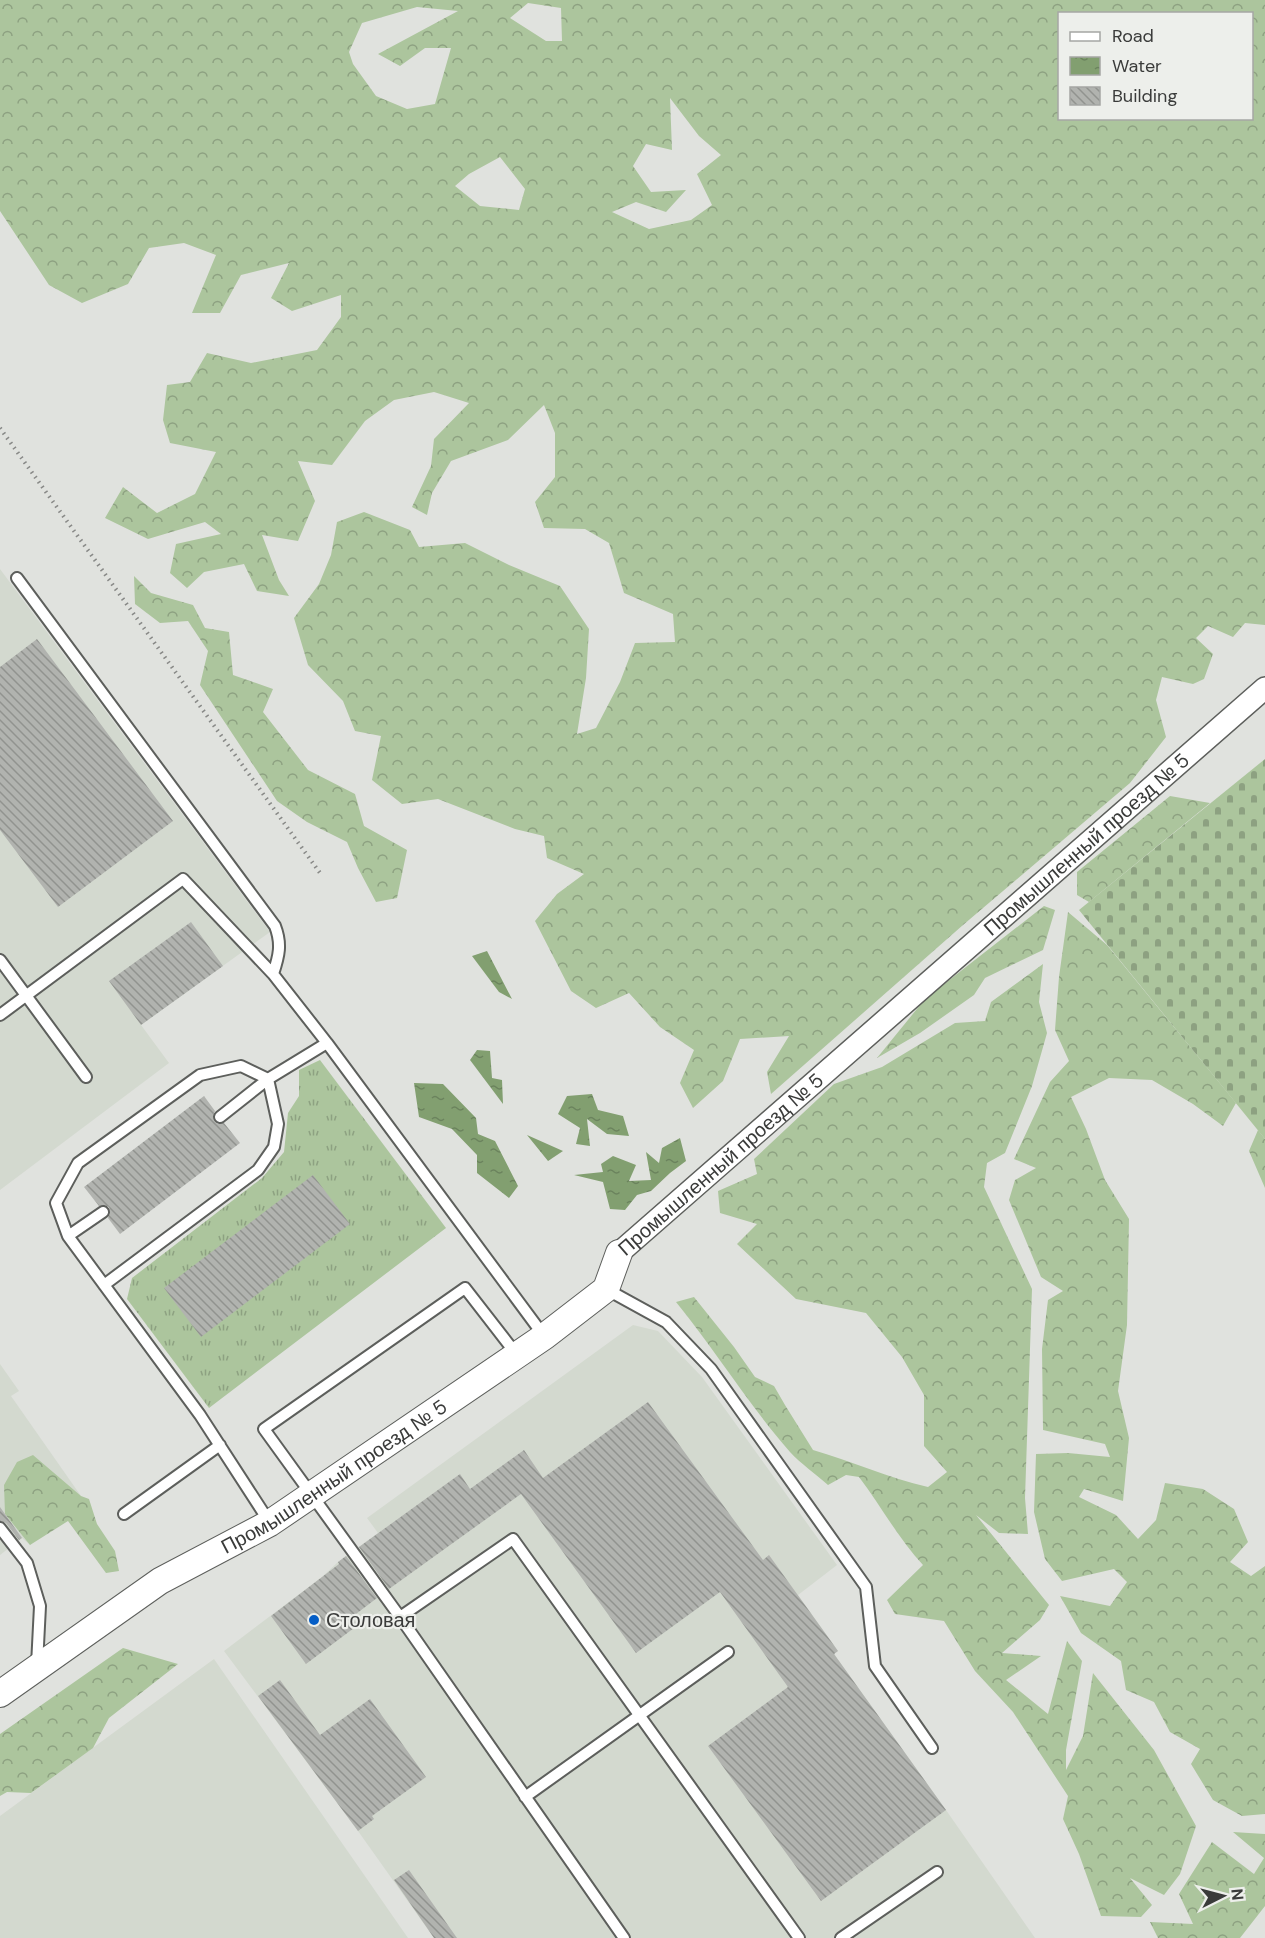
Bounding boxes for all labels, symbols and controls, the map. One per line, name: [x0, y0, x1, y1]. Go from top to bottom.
legend: [1058, 12, 1253, 120]
text: Road: [1112, 24, 1154, 48]
text: Water: [1112, 54, 1162, 78]
text: Building: [1112, 84, 1177, 108]
street label: Промышленный проезд № 5: [978, 747, 1195, 941]
street label: Промышленный проезд № 5: [612, 1067, 829, 1261]
street label: Промышленный проезд № 5: [216, 1393, 452, 1560]
place label: Столовая: [326, 1607, 415, 1633]
marker: Столовая: [307, 1613, 321, 1627]
north arrow: [1193, 1866, 1253, 1926]
text: N: [1226, 1888, 1248, 1901]

